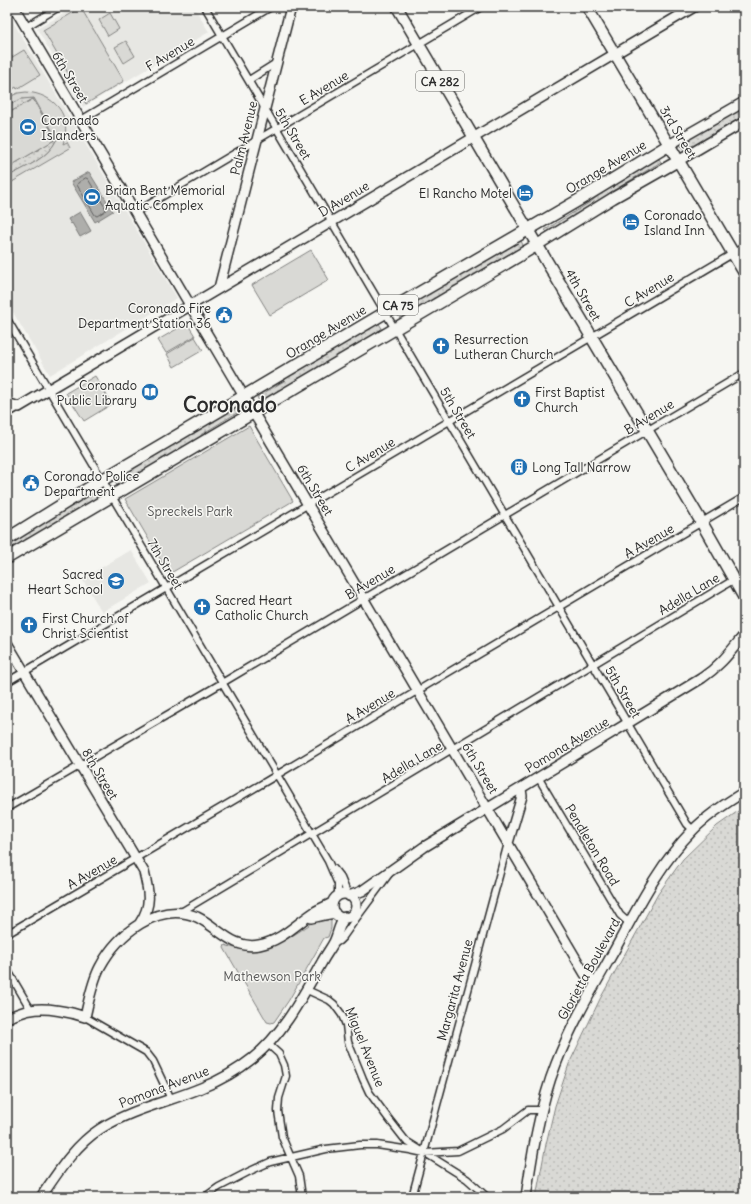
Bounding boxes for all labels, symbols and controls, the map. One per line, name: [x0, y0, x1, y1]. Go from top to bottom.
street label: F Avenue: [142, 33, 198, 75]
street label: 6th Street: [48, 48, 92, 106]
street label: E Avenue: [296, 67, 352, 109]
road number: CA 282: [416, 71, 464, 91]
street label: Palm Avenue: [227, 99, 261, 177]
street label: 3rd Street: [656, 103, 701, 162]
street label: 5th Street: [271, 105, 315, 163]
place label: Coronado Islanders: [41, 112, 99, 144]
sports icon: Coronado Islanders: [18, 117, 38, 137]
street label: Orange Avenue: [563, 136, 649, 198]
street label: D Avenue: [316, 177, 372, 221]
place label: Brian Bent Memorial Aquatic Complex: [105, 182, 225, 214]
hotel icon: El Rancho Motel: [515, 183, 535, 203]
place label: El Rancho Motel: [419, 185, 512, 202]
sports icon: Brian Bent Memorial Aquatic Complex: [82, 187, 102, 207]
place label: Coronado Island Inn: [644, 207, 705, 239]
hotel icon: Coronado Island Inn: [621, 212, 641, 232]
street label: 4th Street: [561, 266, 605, 325]
street label: C Avenue: [621, 268, 677, 312]
road number: CA 75: [378, 295, 418, 315]
place label: Coronado Fire Department Station 36: [78, 300, 211, 332]
street label: Orange Avenue: [283, 301, 369, 363]
public building icon: Coronado Fire Department Station 36: [214, 305, 234, 325]
place label: Resurrection Lutheran Church: [454, 331, 554, 363]
church icon: Resurrection Lutheran Church: [431, 336, 451, 356]
place label: Coronado Public Library: [56, 377, 137, 409]
library icon: Coronado Public Library: [140, 382, 160, 402]
street label: 5th Street: [436, 384, 480, 442]
place label: First Baptist Church: [535, 384, 605, 416]
church icon: First Baptist Church: [512, 389, 532, 409]
district label: Coronado: [183, 391, 277, 418]
street label: B Avenue: [621, 396, 677, 438]
street label: C Avenue: [342, 433, 398, 477]
building icon: Long Tall Narrow: [509, 457, 529, 477]
place label: Long Tall Narrow: [532, 459, 631, 476]
street label: 6th Street: [293, 461, 337, 519]
place label: Coronado Police Department: [44, 468, 139, 500]
public building icon: Coronado Police Department: [21, 473, 41, 493]
park label: Spreckels Park: [147, 503, 233, 520]
street label: A Avenue: [621, 520, 677, 562]
street label: 7th Street: [143, 536, 187, 593]
street label: B Avenue: [342, 561, 398, 603]
place label: Sacred Heart School: [28, 566, 103, 598]
street label: Adella Lane: [655, 569, 723, 619]
school or university icon: Sacred Heart School: [106, 571, 126, 591]
place label: Sacred Heart Catholic Church: [215, 592, 309, 624]
church icon: Sacred Heart Catholic Church: [192, 597, 212, 617]
place label: First Church of Christ Scientist: [42, 610, 129, 642]
church icon: First Church of Christ Scientist: [19, 615, 39, 635]
street label: 5th Street: [601, 663, 645, 722]
street label: A Avenue: [342, 685, 398, 727]
street label: Pomona Avenue: [522, 713, 612, 777]
street label: Adella Lane: [378, 737, 446, 787]
street label: 6th Street: [458, 739, 502, 797]
street label: 8th Street: [78, 745, 122, 803]
street label: Pendleton Road: [561, 801, 623, 889]
street label: A Avenue: [64, 851, 120, 893]
street label: Glorietta Boulevard: [554, 915, 624, 1023]
street label: Margarita Avenue: [433, 937, 477, 1043]
park label: Mathewson Park: [223, 968, 321, 985]
street label: Miguel Avenue: [341, 1005, 389, 1089]
street label: Pomona Avenue: [117, 1062, 211, 1112]

